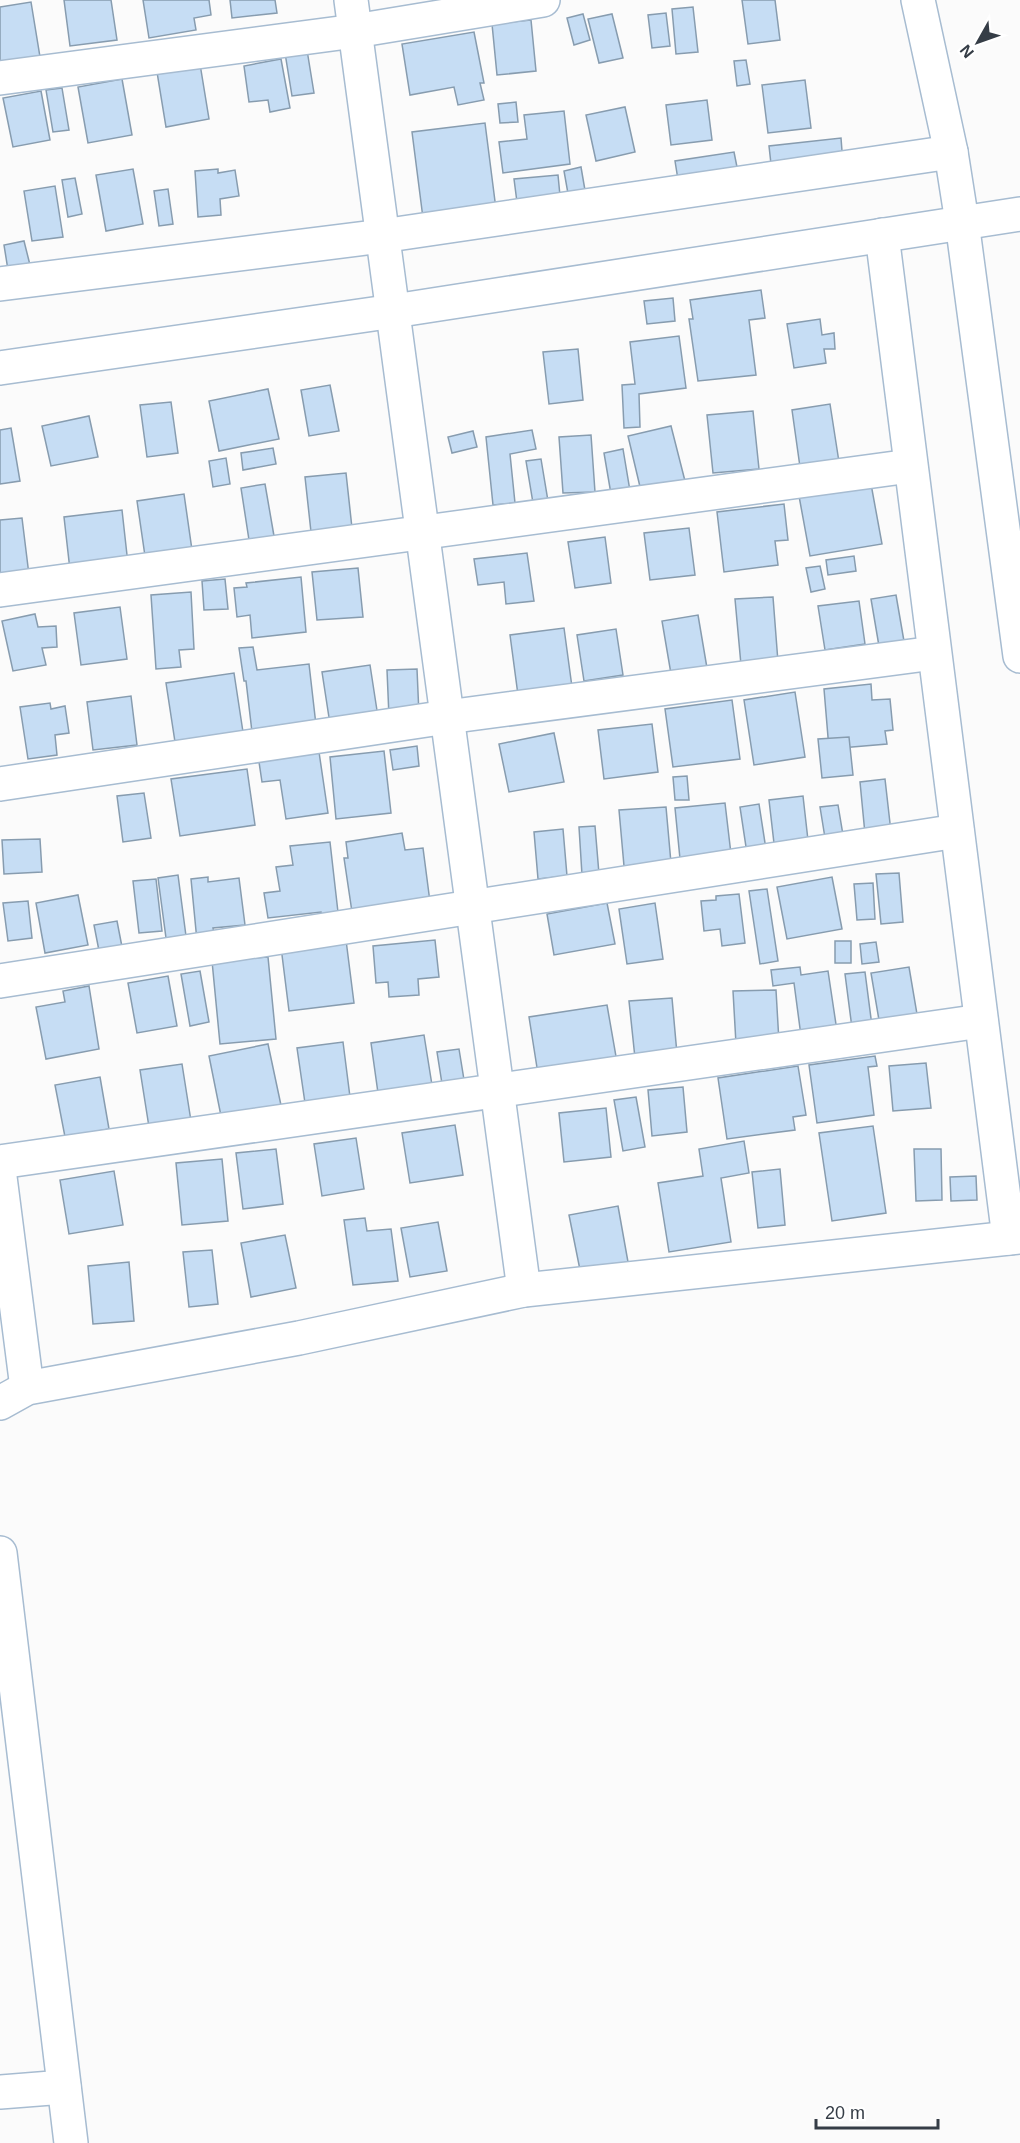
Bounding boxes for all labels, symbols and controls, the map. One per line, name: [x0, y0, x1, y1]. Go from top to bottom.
north arrow: [948, 12, 1008, 72]
text: N: [957, 41, 977, 61]
scale bar: [816, 2092, 938, 2130]
text: 20 m: [825, 2103, 865, 2123]

